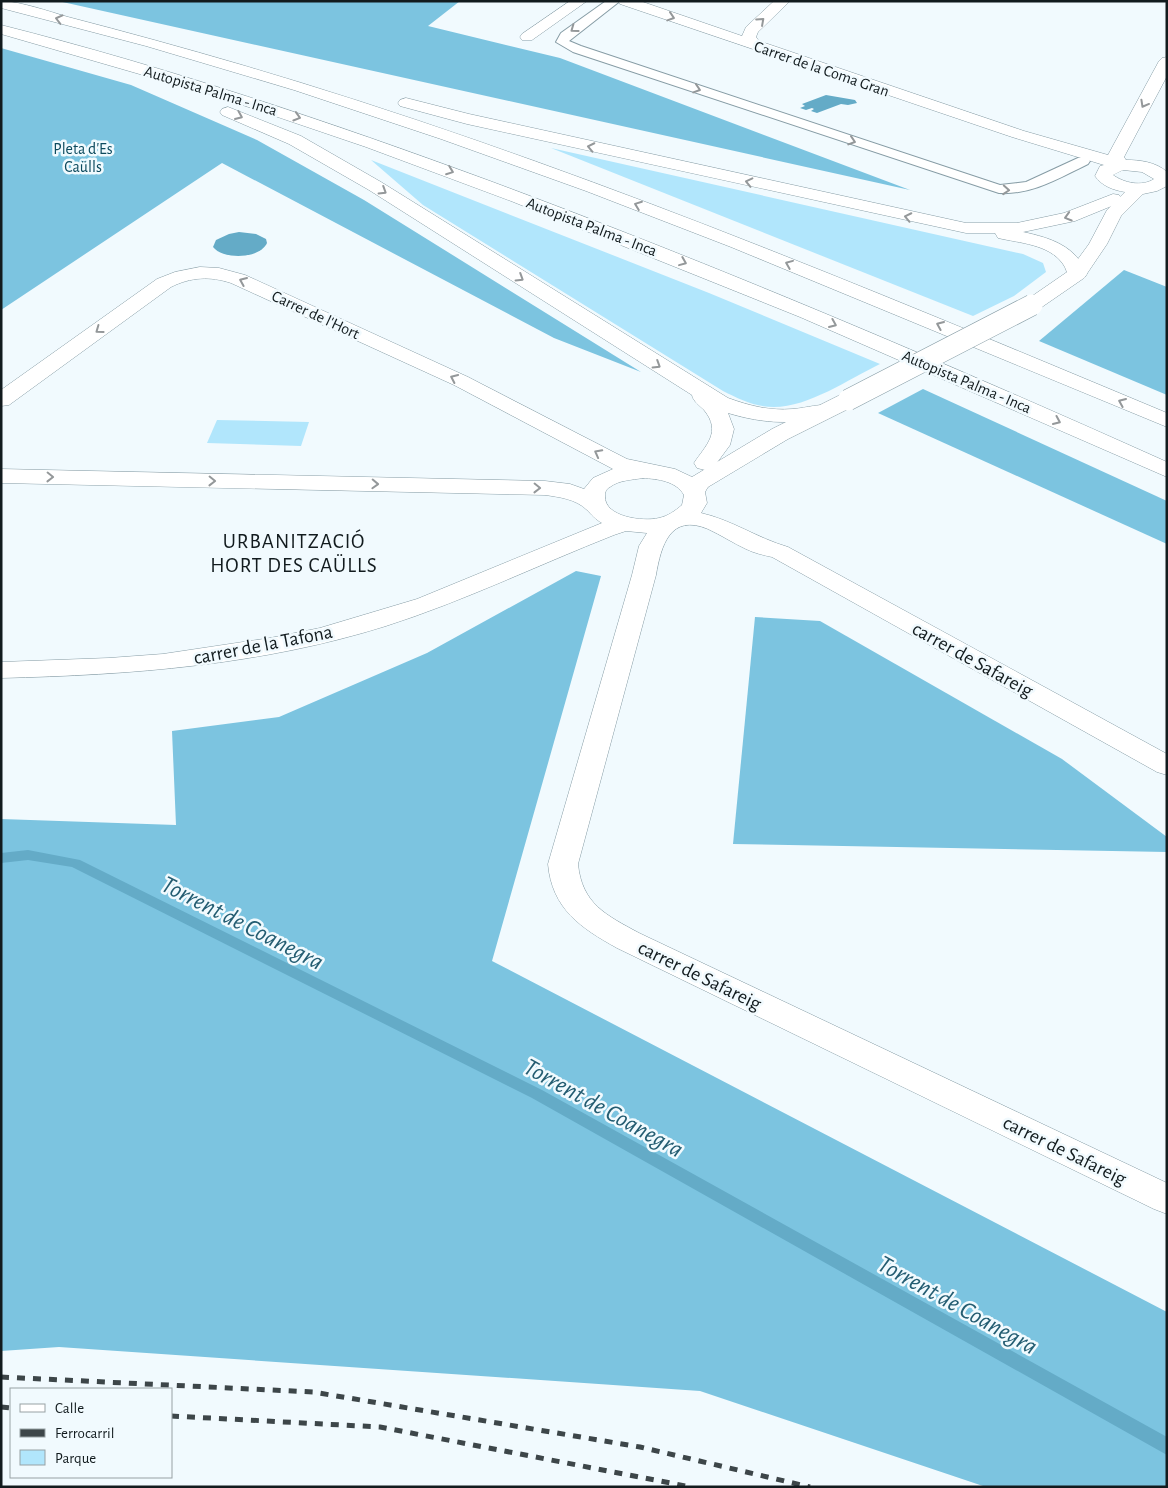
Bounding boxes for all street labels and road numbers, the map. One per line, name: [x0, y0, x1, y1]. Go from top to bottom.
street label: Carrer de la Coma Gran: [752, 38, 891, 100]
street label: Autopista Palma - Inca: [142, 63, 279, 119]
street label: Autopista Palma - Inca: [524, 195, 659, 259]
street label: Carrer de l'Hort: [269, 288, 362, 342]
street label: Autopista Palma - Inca: [900, 348, 1033, 416]
street label: carrer de Safareig: [909, 619, 1036, 701]
street label: carrer de la Tafona: [192, 622, 334, 668]
street label: carrer de Safareig: [635, 937, 765, 1014]
street label: carrer de Safareig: [1000, 1112, 1130, 1189]

